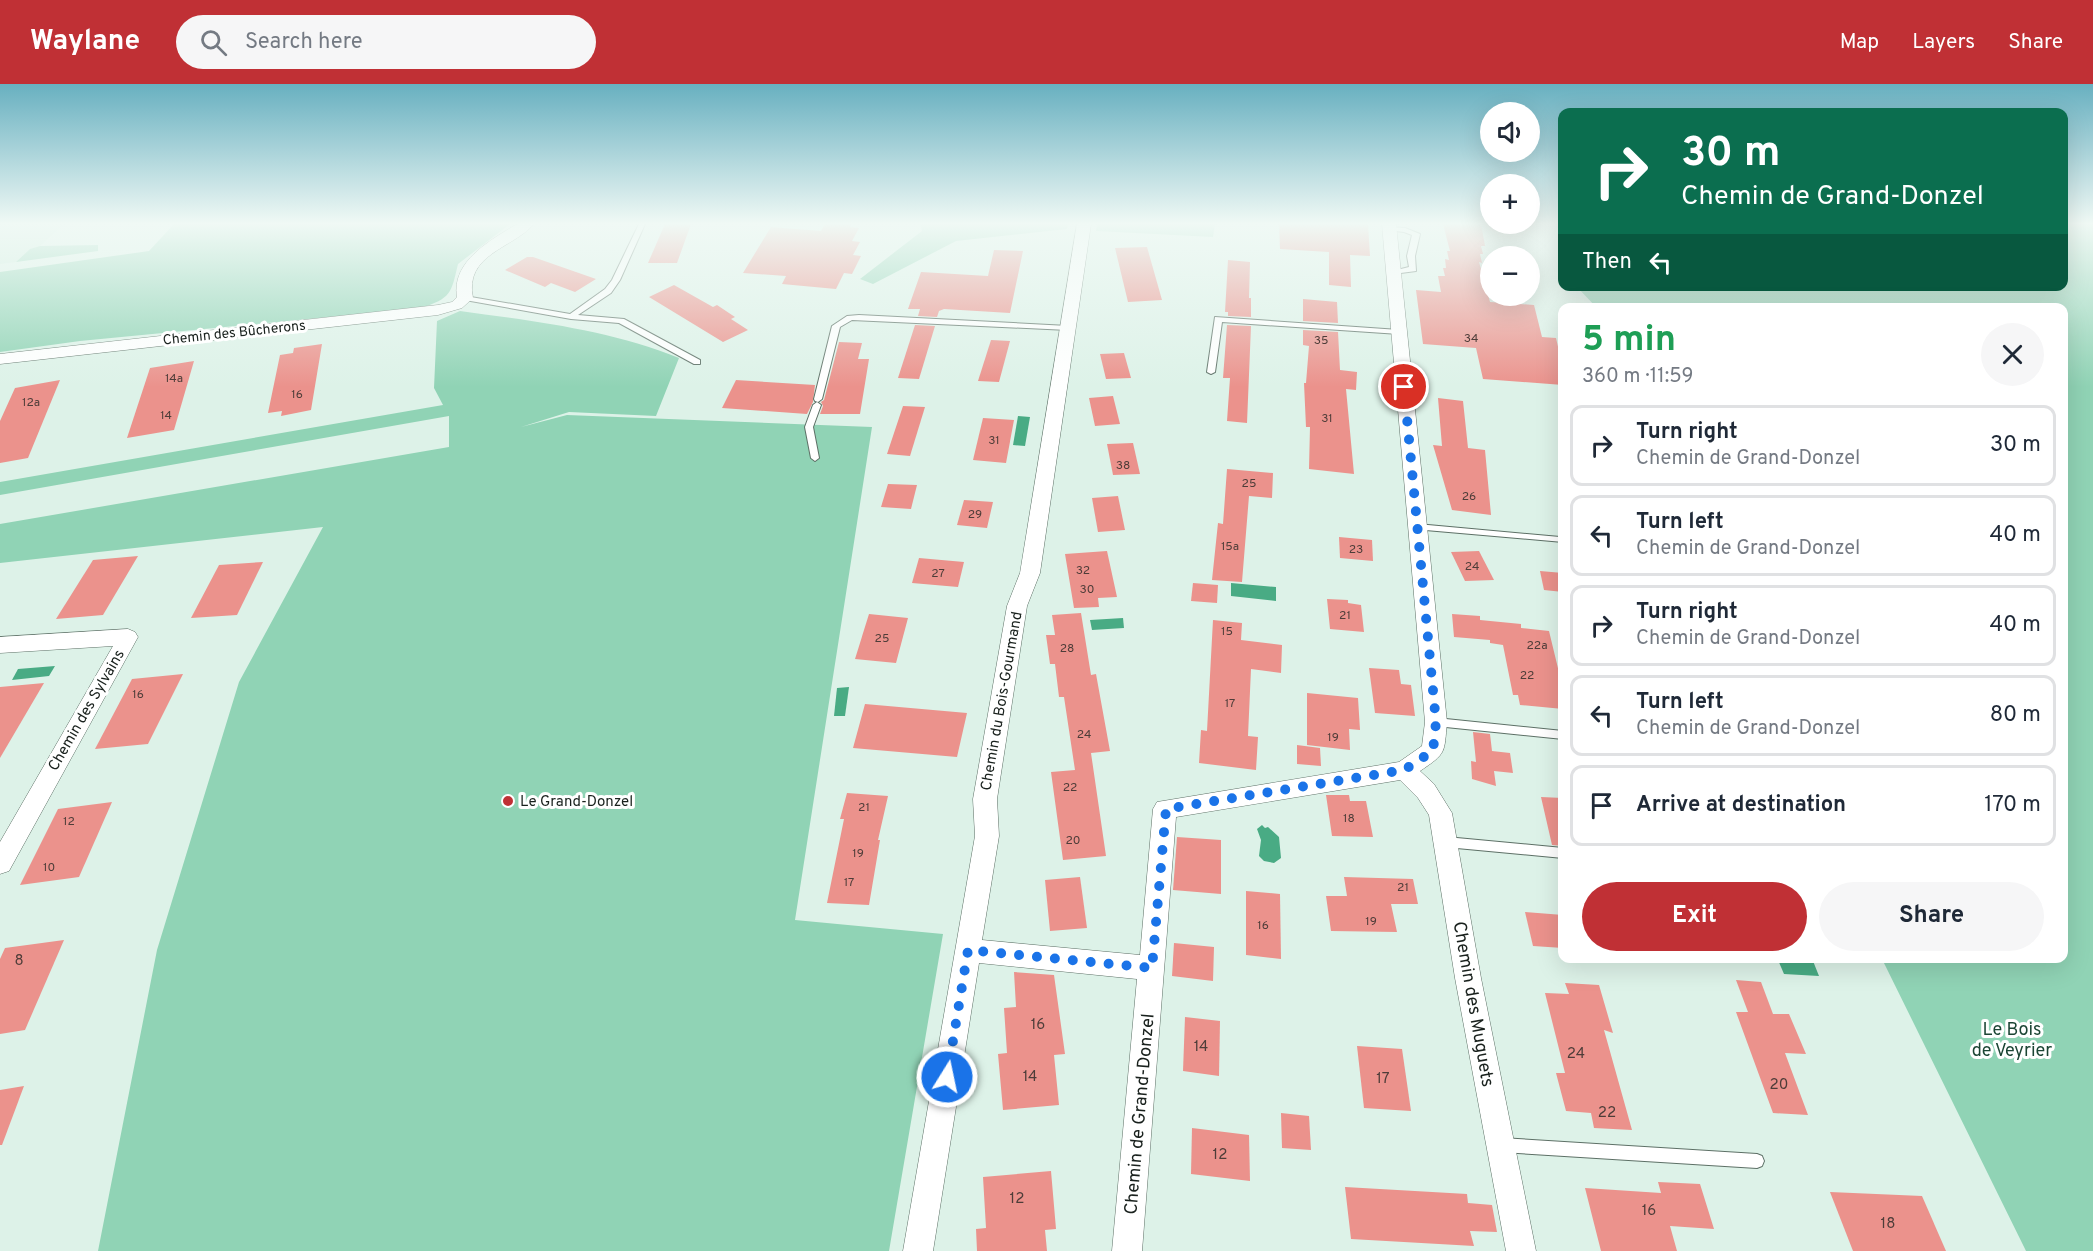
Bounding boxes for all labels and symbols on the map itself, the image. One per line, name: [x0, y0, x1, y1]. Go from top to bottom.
street label: Chemin des Bûcherons: [162, 318, 306, 349]
house number: 34: [1464, 331, 1478, 347]
house number: 35: [1314, 333, 1328, 349]
pin: [1378, 361, 1429, 412]
house number: 14a: [165, 371, 183, 387]
house number: 16: [291, 387, 303, 403]
house number: 12a: [22, 395, 40, 411]
house number: 14: [160, 408, 172, 424]
house number: 31: [1321, 411, 1333, 427]
house number: 31: [988, 433, 1000, 449]
house number: 38: [1116, 458, 1130, 474]
house number: 25: [1242, 476, 1256, 492]
house number: 26: [1462, 489, 1476, 505]
house number: 29: [968, 507, 982, 523]
house number: 15a: [1221, 539, 1239, 555]
house number: 23: [1349, 542, 1363, 558]
house number: 24: [1465, 559, 1479, 575]
house number: 32: [1076, 563, 1090, 579]
house number: 27: [931, 566, 945, 582]
house number: 30: [1080, 582, 1094, 598]
house number: 21: [1339, 608, 1351, 624]
street label: Chemin du Bois-Gourmand: [977, 610, 1028, 792]
house number: 15: [1221, 624, 1233, 640]
house number: 25: [875, 631, 889, 647]
house number: 22a: [1526, 638, 1548, 654]
house number: 28: [1060, 641, 1074, 657]
street label: Chemin des Sylvains: [45, 647, 130, 775]
house number: 22: [1520, 668, 1534, 684]
house number: 16: [132, 687, 144, 703]
house number: 17: [1225, 696, 1235, 712]
house number: 24: [1077, 727, 1091, 743]
house number: 19: [1327, 730, 1339, 746]
house number: 22: [1063, 780, 1077, 796]
place label: Le Grand-Donzel: [520, 793, 633, 812]
marker: Le Grand-Donzel: [501, 794, 515, 808]
house number: 21: [858, 800, 870, 816]
house number: 18: [1343, 811, 1355, 827]
house number: 12: [63, 814, 75, 830]
house number: 20: [1065, 833, 1081, 849]
house number: 19: [852, 846, 864, 862]
house number: 10: [43, 860, 55, 876]
house number: 17: [844, 875, 854, 891]
house number: 21: [1397, 880, 1409, 896]
house number: 19: [1365, 914, 1377, 930]
house number: 16: [1257, 918, 1269, 934]
street label: Chemin des Muguets: [1447, 920, 1498, 1089]
house number: 8: [14, 952, 24, 971]
street label: Chemin de Grand-Donzel: [1120, 1013, 1161, 1216]
house number: 16: [1031, 1016, 1045, 1035]
park label: Le Bois de Veyrier: [1972, 1019, 2052, 1063]
house number: 14: [1194, 1038, 1208, 1057]
position arrow: [915, 1045, 979, 1109]
house number: 24: [1567, 1045, 1585, 1064]
house number: 14: [1023, 1068, 1037, 1087]
house number: 17: [1376, 1070, 1390, 1089]
house number: 20: [1770, 1076, 1788, 1095]
house number: 22: [1598, 1104, 1616, 1123]
house number: 12: [1213, 1146, 1227, 1165]
house number: 12: [1010, 1190, 1024, 1209]
house number: 16: [1642, 1202, 1656, 1221]
house number: 18: [1881, 1215, 1895, 1234]

